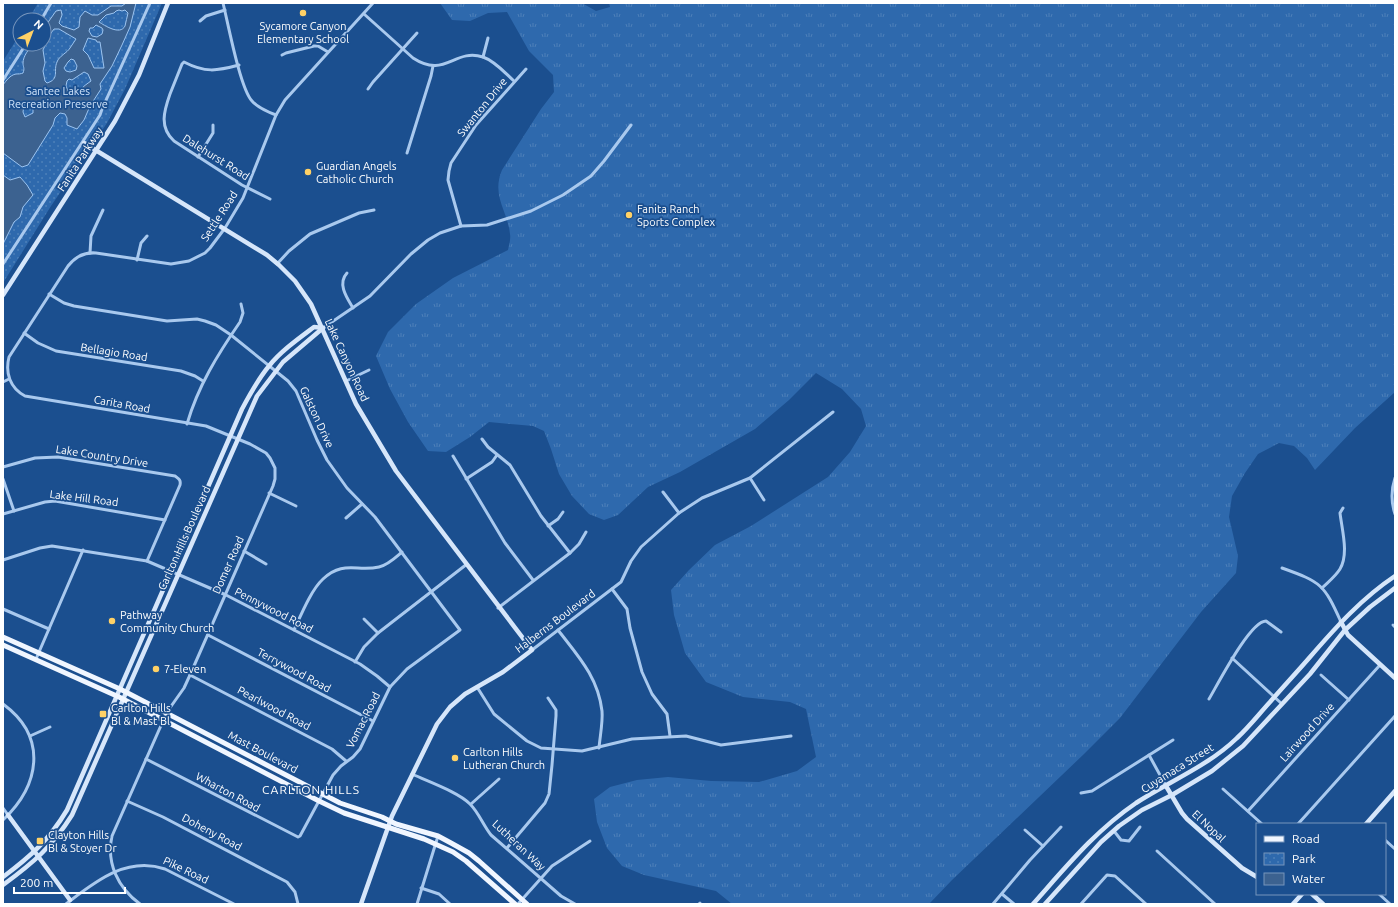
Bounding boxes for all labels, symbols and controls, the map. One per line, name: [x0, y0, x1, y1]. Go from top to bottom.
marker: Sycamore Canyon Elementary School: [298, 8, 308, 18]
north arrow: [12, 12, 52, 52]
text: N: [32, 17, 46, 32]
place label: Sycamore Canyon Elementary School: [257, 20, 349, 45]
street label: Swanton Drive: [455, 75, 509, 139]
park label: Santee Lakes Recreation Preserve: [8, 85, 108, 110]
street label: Fanita Parkway: [55, 124, 106, 193]
street label: Dalehurst Road: [181, 132, 251, 182]
place label: Guardian Angels Catholic Church: [316, 160, 397, 185]
marker: Guardian Angels Catholic Church: [303, 167, 313, 177]
street label: Settle Road: [198, 189, 240, 243]
place label: Fanita Ranch Sports Complex: [637, 203, 715, 228]
marker: Fanita Ranch Sports Complex: [624, 210, 634, 220]
street label: Lake Canyon Road: [323, 317, 371, 403]
street label: Bellagio Road: [80, 341, 148, 363]
street label: Galston Drive: [298, 384, 336, 450]
street label: Carita Road: [93, 393, 151, 415]
street label: Lake Country Drive: [55, 443, 149, 469]
street label: Carlton Hills Boulevard: [156, 484, 212, 592]
street label: Lake Hill Road: [49, 488, 119, 508]
street label: Domer Road: [210, 534, 246, 596]
street label: Pennywood Road: [233, 585, 315, 635]
street label: Halberns Boulevard: [513, 587, 597, 655]
place label: Pathway Community Church: [120, 609, 214, 634]
marker: Pathway Community Church: [107, 616, 117, 626]
street label: Terrywood Road: [255, 646, 333, 694]
place label: 7-Eleven: [164, 663, 206, 675]
marker: 7-Eleven: [151, 664, 161, 674]
street label: Pearlwood Road: [235, 684, 313, 732]
street label: Vomac Road: [344, 690, 382, 750]
street label: Lairwood Drive: [1278, 700, 1336, 764]
place label: Carlton Hills Bl & Mast Bl: [111, 702, 171, 727]
marker: Carlton Hills Bl & Mast Bl: [98, 709, 108, 719]
street label: Mast Boulevard: [226, 729, 300, 775]
street label: Cuyamaca Street: [1139, 741, 1216, 795]
place label: Carlton Hills Lutheran Church: [463, 746, 545, 771]
marker: Carlton Hills Lutheran Church: [450, 753, 460, 763]
street label: Wharton Road: [194, 770, 262, 814]
district label: CARLTON HILLS: [262, 783, 360, 796]
street label: El Nopal: [1190, 808, 1228, 844]
street label: Doheny Road: [180, 811, 244, 853]
street label: Lutheran Way: [490, 817, 548, 873]
legend: [1256, 823, 1386, 895]
place label: Clayton Hills Bl & Stoyer Dr: [48, 829, 117, 854]
text: Road: [1292, 832, 1320, 845]
marker: Clayton Hills Bl & Stoyer Dr: [35, 836, 45, 846]
text: Park: [1292, 852, 1316, 865]
street label: Pike Road: [161, 854, 211, 886]
scale bar: [14, 869, 125, 895]
text: Water: [1292, 872, 1325, 885]
text: 200 m: [20, 876, 53, 889]

